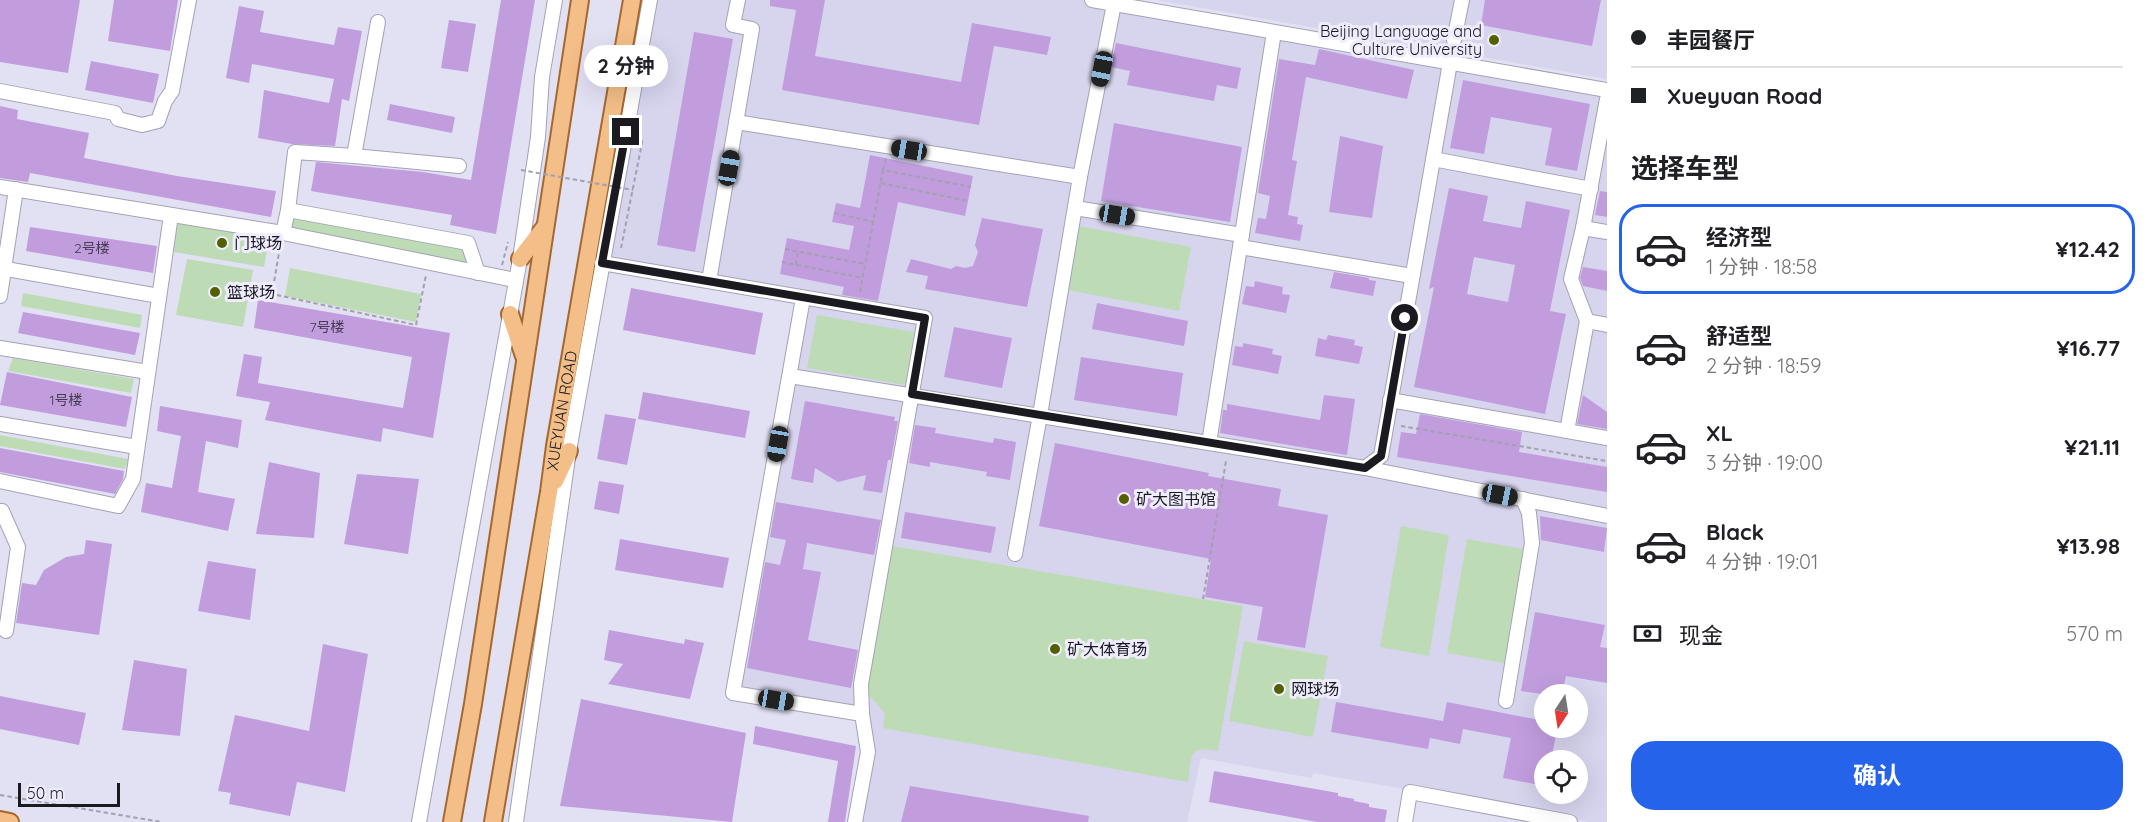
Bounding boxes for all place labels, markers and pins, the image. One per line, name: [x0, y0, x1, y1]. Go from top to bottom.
place label: Beijing Language and Culture University: [1320, 21, 1482, 59]
marker: Beijing Language and Culture University: [1487, 33, 1501, 47]
place label: 门球场: [234, 233, 282, 253]
marker: 门球场: [215, 236, 229, 250]
place label: 篮球场: [227, 282, 275, 302]
marker: 篮球场: [208, 285, 222, 299]
place label: 矿大图书馆: [1136, 489, 1216, 509]
marker: 矿大图书馆: [1117, 492, 1131, 506]
place label: 矿大体育场: [1067, 639, 1147, 659]
marker: 矿大体育场: [1048, 642, 1062, 656]
place label: 网球场: [1291, 679, 1339, 699]
marker: 网球场: [1272, 682, 1286, 696]

